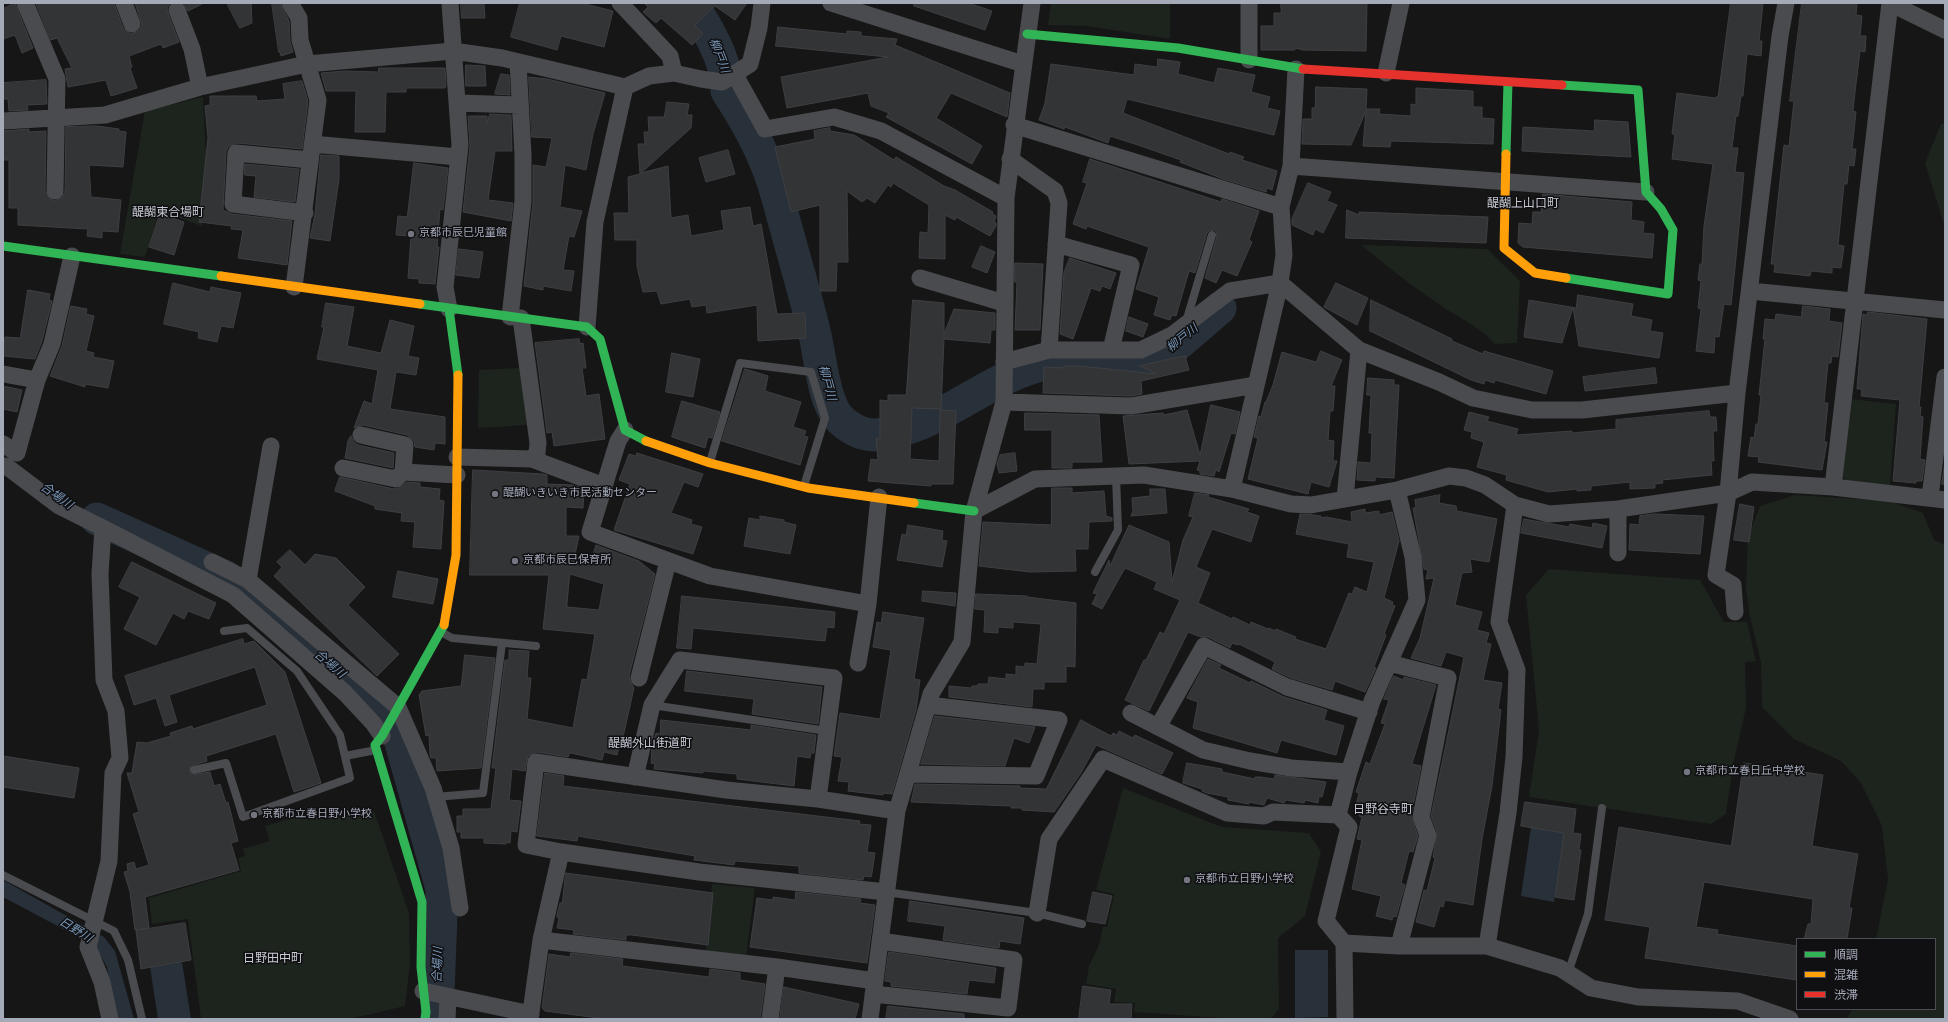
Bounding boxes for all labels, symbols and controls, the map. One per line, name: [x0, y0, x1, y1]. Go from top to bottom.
water label: 柳戸川: [705, 37, 731, 75]
district label: 醍醐上山口町: [1487, 198, 1559, 212]
district label: 醍醐東合場町: [132, 207, 204, 221]
place label: 京都市辰巳児童館: [419, 227, 507, 241]
marker: 京都市辰巳児童館: [406, 229, 416, 239]
water label: 柳戸川: [1164, 322, 1202, 356]
water label: 柳戸川: [814, 364, 838, 402]
water label: 合場川: [37, 481, 75, 513]
place label: 醍醐いきいき市民活動センター: [503, 487, 657, 501]
marker: 醍醐いきいき市民活動センター: [490, 489, 500, 499]
place label: 京都市辰巳保育所: [523, 554, 611, 568]
marker: 京都市辰巳保育所: [510, 556, 520, 566]
water label: 合場川: [311, 648, 347, 682]
district label: 醍醐外山街道町: [608, 738, 692, 752]
place label: 京都市立春日丘中学校: [1695, 765, 1805, 779]
marker: 京都市立春日丘中学校: [1682, 767, 1692, 777]
district label: 日野谷寺町: [1353, 804, 1413, 818]
place label: 京都市立春日野小学校: [262, 808, 372, 822]
marker: 京都市立春日野小学校: [249, 810, 259, 820]
place label: 京都市立日野小学校: [1195, 873, 1294, 887]
marker: 京都市立日野小学校: [1182, 875, 1192, 885]
water label: 日野川: [56, 915, 94, 947]
legend: [1796, 938, 1936, 1010]
water label: 合場川: [431, 947, 447, 983]
text: 順調: [1834, 948, 1858, 964]
district label: 日野田中町: [243, 953, 303, 967]
text: 混雑: [1834, 968, 1858, 984]
text: 渋滞: [1834, 988, 1858, 1004]

